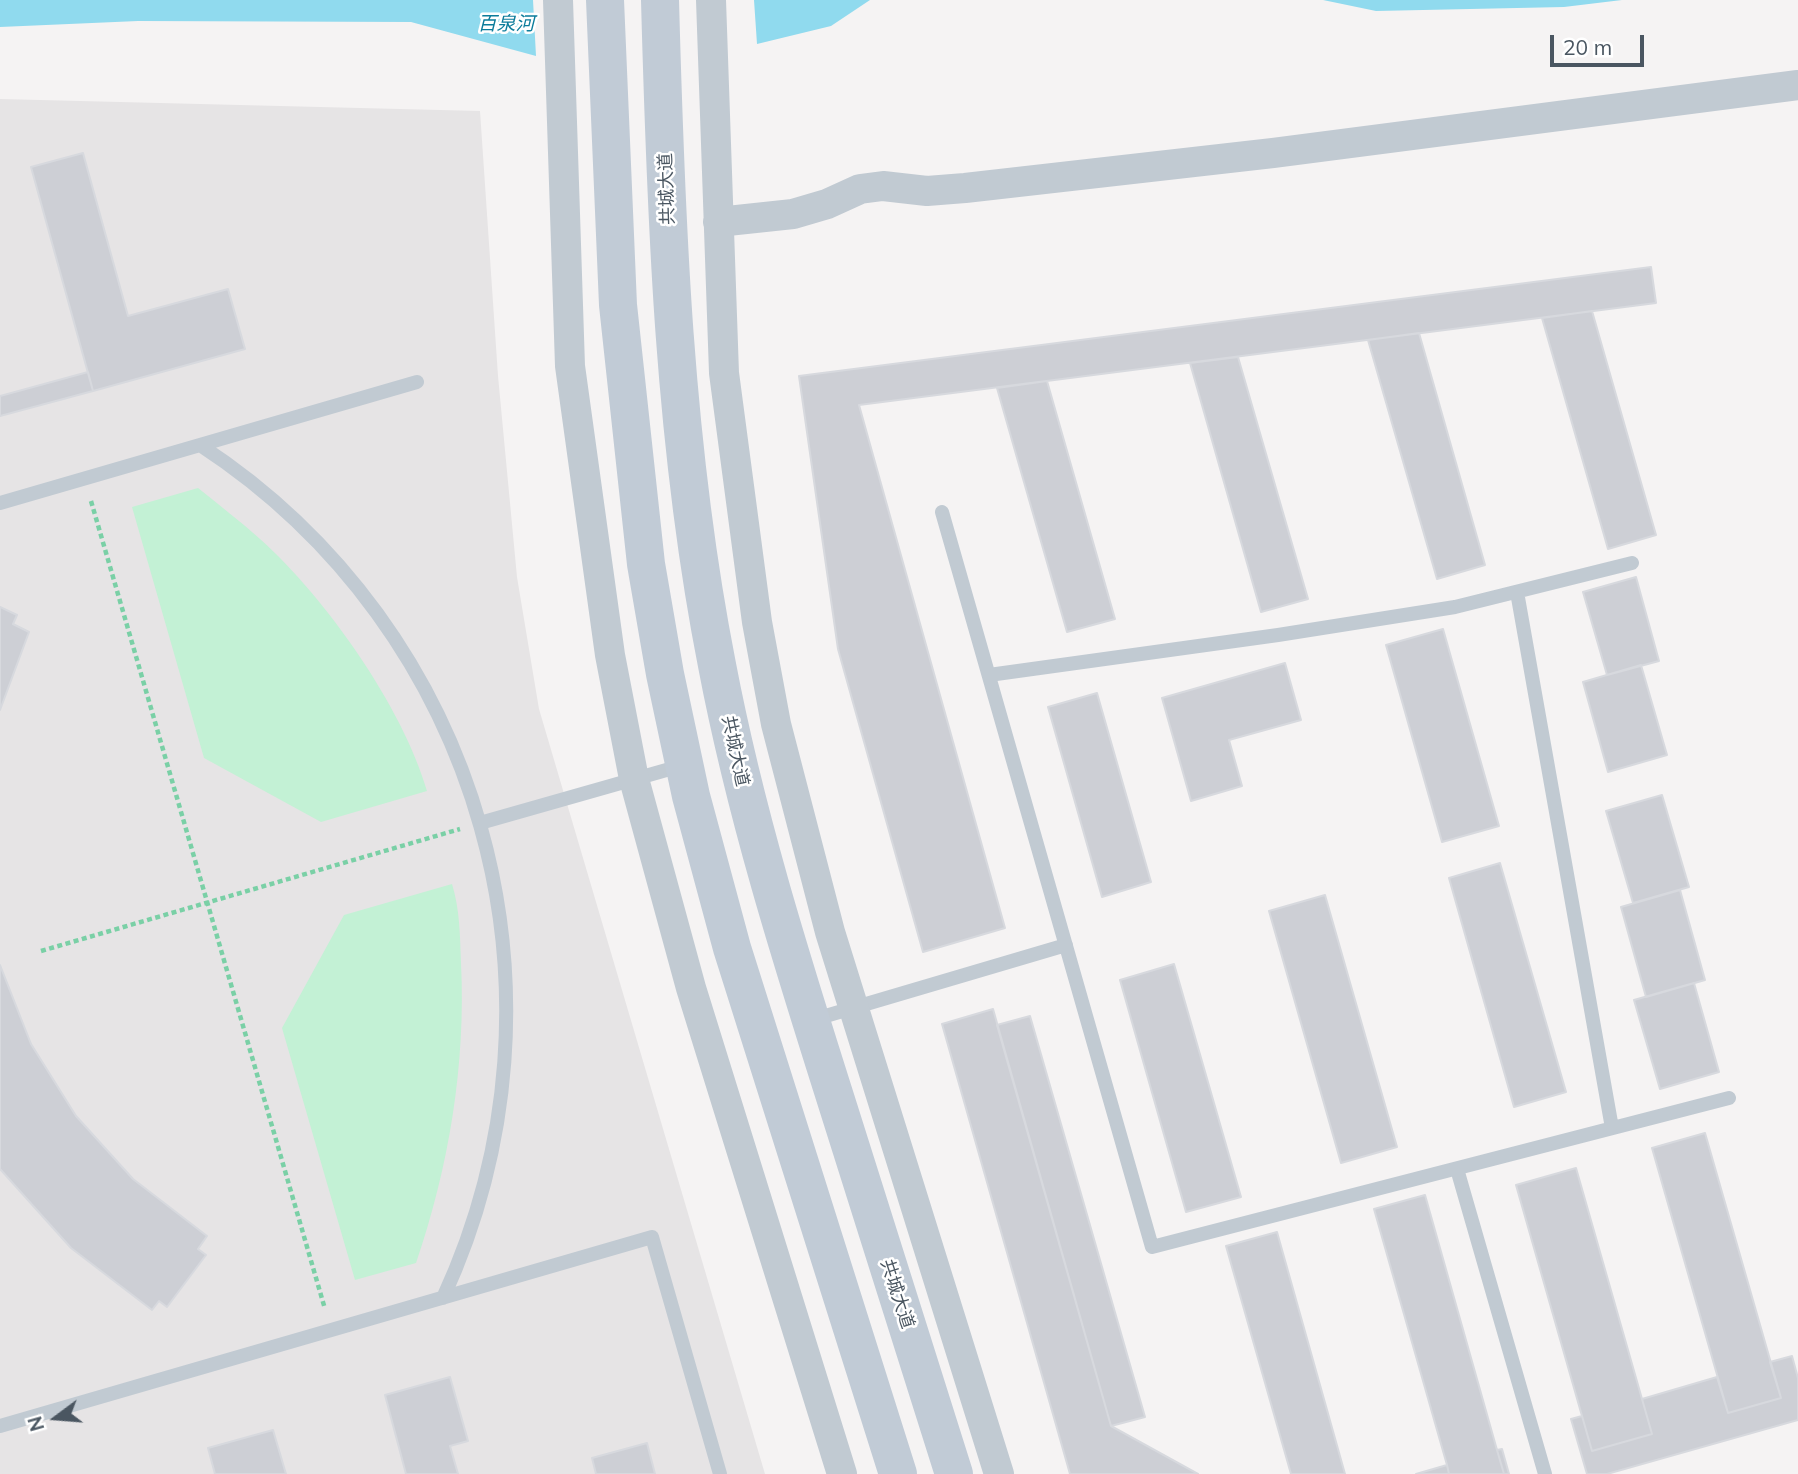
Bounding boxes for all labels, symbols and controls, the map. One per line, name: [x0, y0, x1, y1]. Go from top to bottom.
water label: 百泉河: [478, 13, 534, 35]
scale bar: [1553, 21, 1647, 65]
text: 20 m: [1563, 34, 1612, 60]
street label: 共城大道: [655, 153, 679, 225]
street label: 共城大道: [717, 714, 753, 788]
street label: 共城大道: [876, 1256, 918, 1332]
north arrow: [21, 1383, 91, 1453]
text: N: [22, 1414, 49, 1434]

